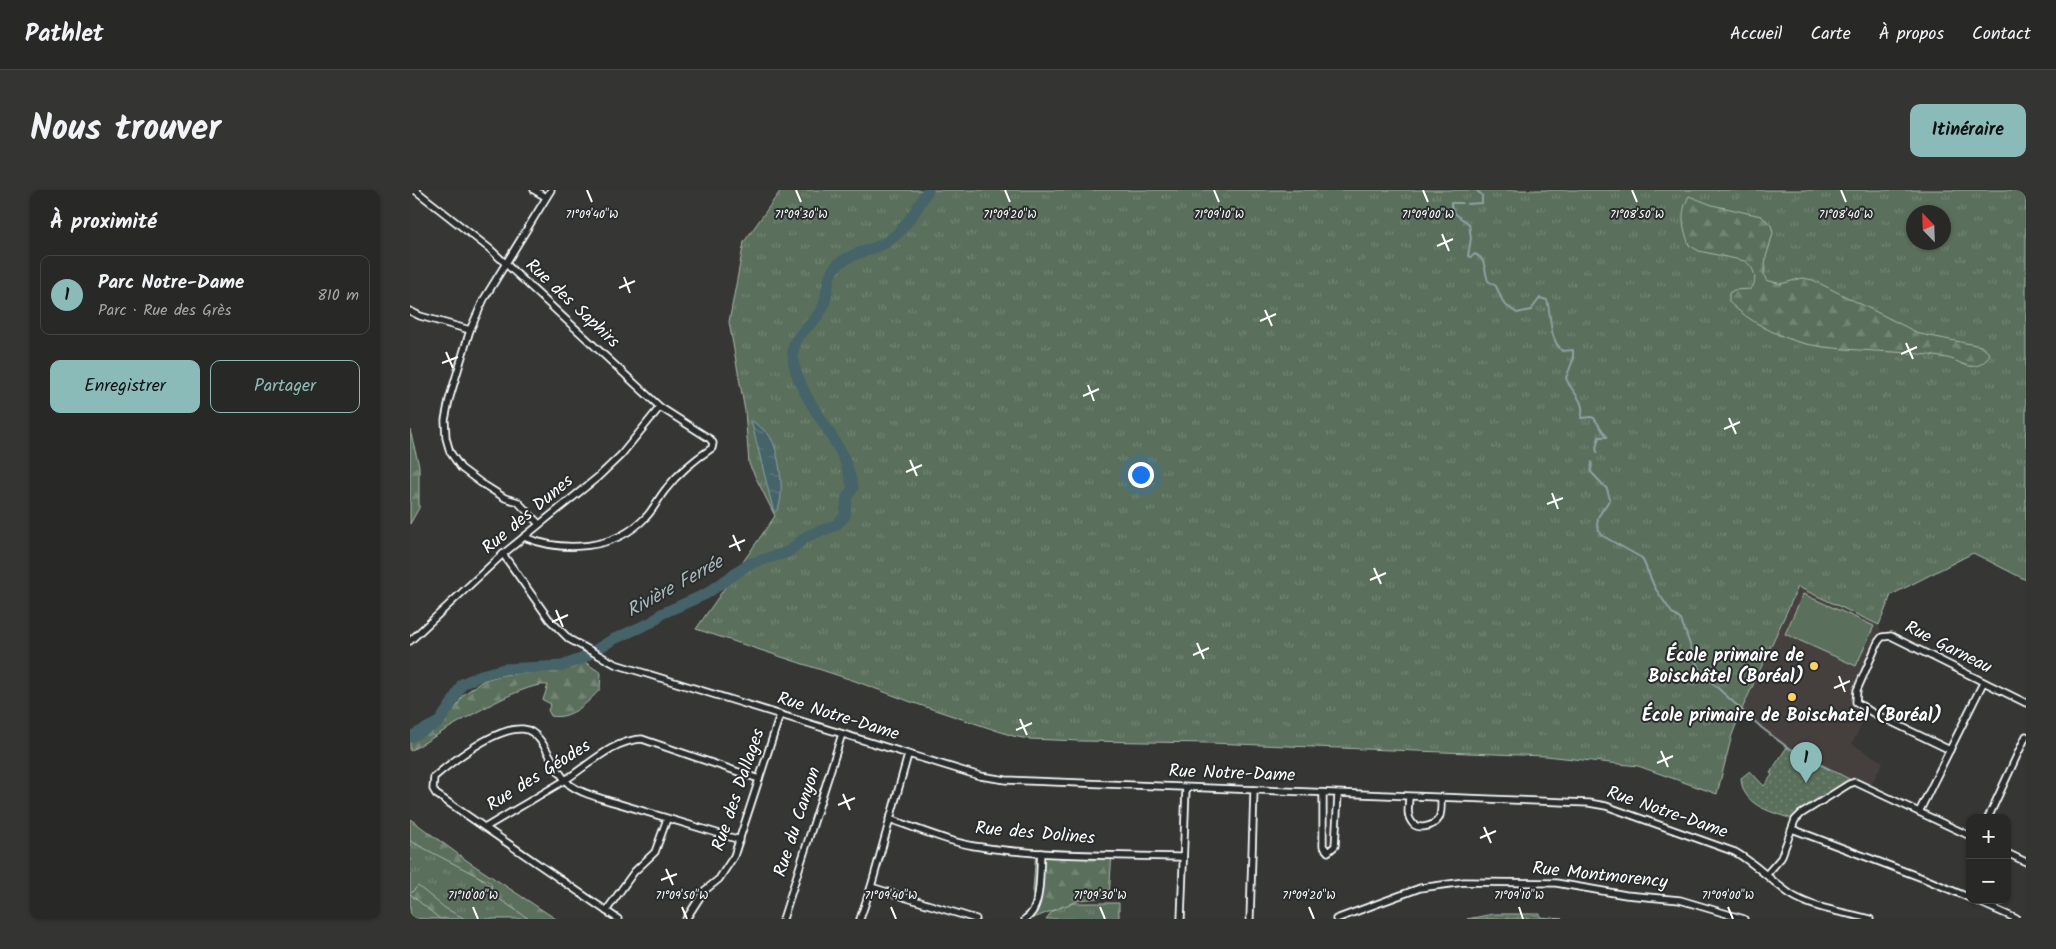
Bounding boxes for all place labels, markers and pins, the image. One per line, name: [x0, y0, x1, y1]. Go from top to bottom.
place label: École primaire de Boischâtel (Boréal): [1648, 642, 1804, 692]
marker: École primaire de Boischâtel (Boréal): [1808, 660, 1820, 672]
marker: École primaire de Boischatel (Boréal): [1786, 691, 1798, 703]
place label: École primaire de Boischatel (Boréal): [1642, 702, 1942, 731]
pin: 1: [1790, 742, 1822, 783]

